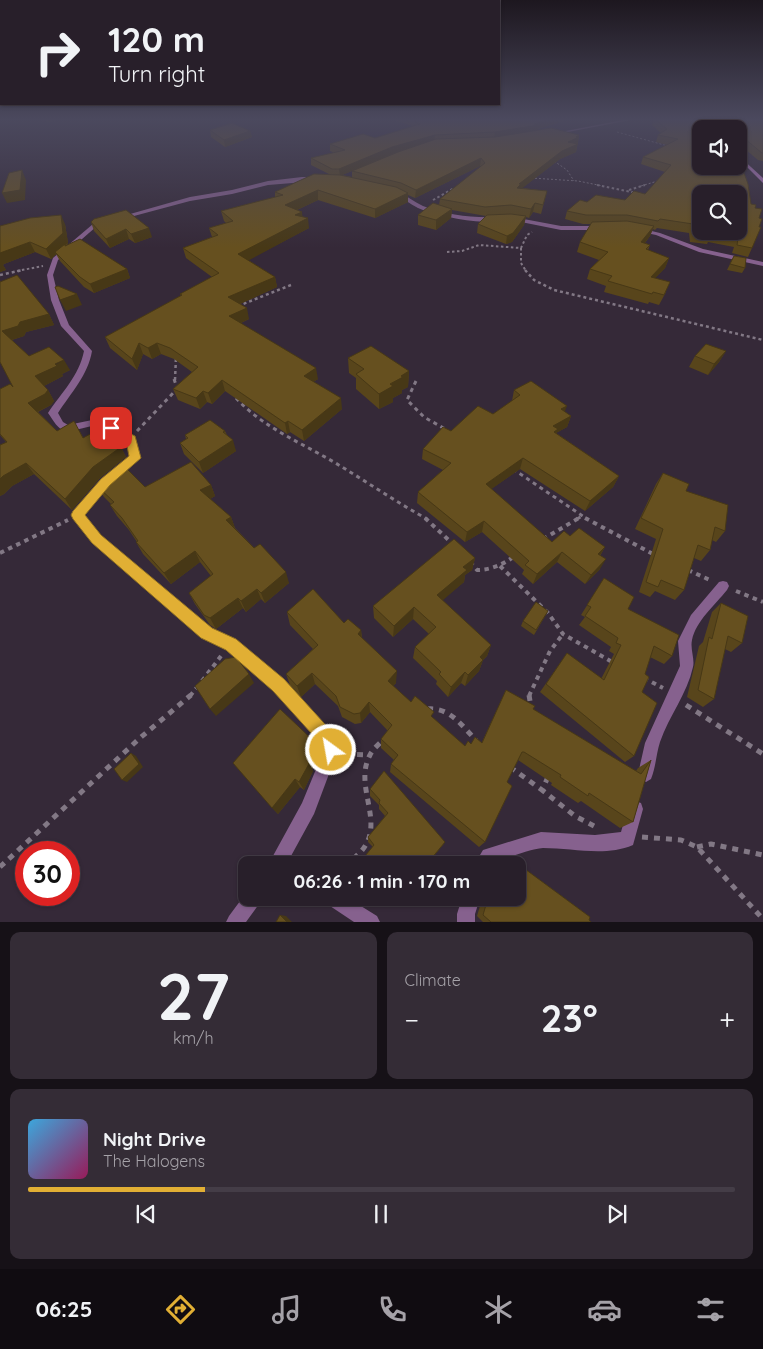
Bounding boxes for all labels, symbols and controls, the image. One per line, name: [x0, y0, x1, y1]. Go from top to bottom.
text: 120 m: [108, 17, 205, 61]
icon: right: [25, 20, 90, 85]
text: Turn right: [108, 60, 205, 88]
map controls: [692, 120, 747, 240]
button: sound: [692, 120, 747, 175]
button: search: [692, 185, 747, 240]
pin: [90, 407, 132, 449]
icon: arrive: [97, 414, 125, 442]
position arrow: [304, 723, 356, 775]
speed limit sign: 30: [15, 841, 80, 906]
text: 06:26 · 1 min · 170 m: [294, 869, 470, 893]
text: 27: [157, 955, 230, 1036]
text: Climate: [405, 970, 461, 990]
text: 23°: [541, 994, 598, 1042]
text: −: [405, 1002, 419, 1037]
text: +: [719, 1002, 735, 1037]
text: km/h: [173, 1028, 214, 1048]
text: Night Drive: [103, 1127, 206, 1151]
text: The Halogens: [103, 1151, 205, 1171]
icon: previous: [132, 1200, 160, 1228]
icon: pause: [367, 1200, 395, 1228]
icon: next: [603, 1200, 631, 1228]
icon: directions: [163, 1292, 198, 1327]
icon: music: [269, 1292, 304, 1327]
icon: phone: [375, 1292, 410, 1327]
icon: climate: [481, 1292, 516, 1327]
icon: car: [587, 1292, 622, 1327]
icon: filters: [693, 1292, 728, 1327]
text: 06:25: [35, 1295, 92, 1323]

